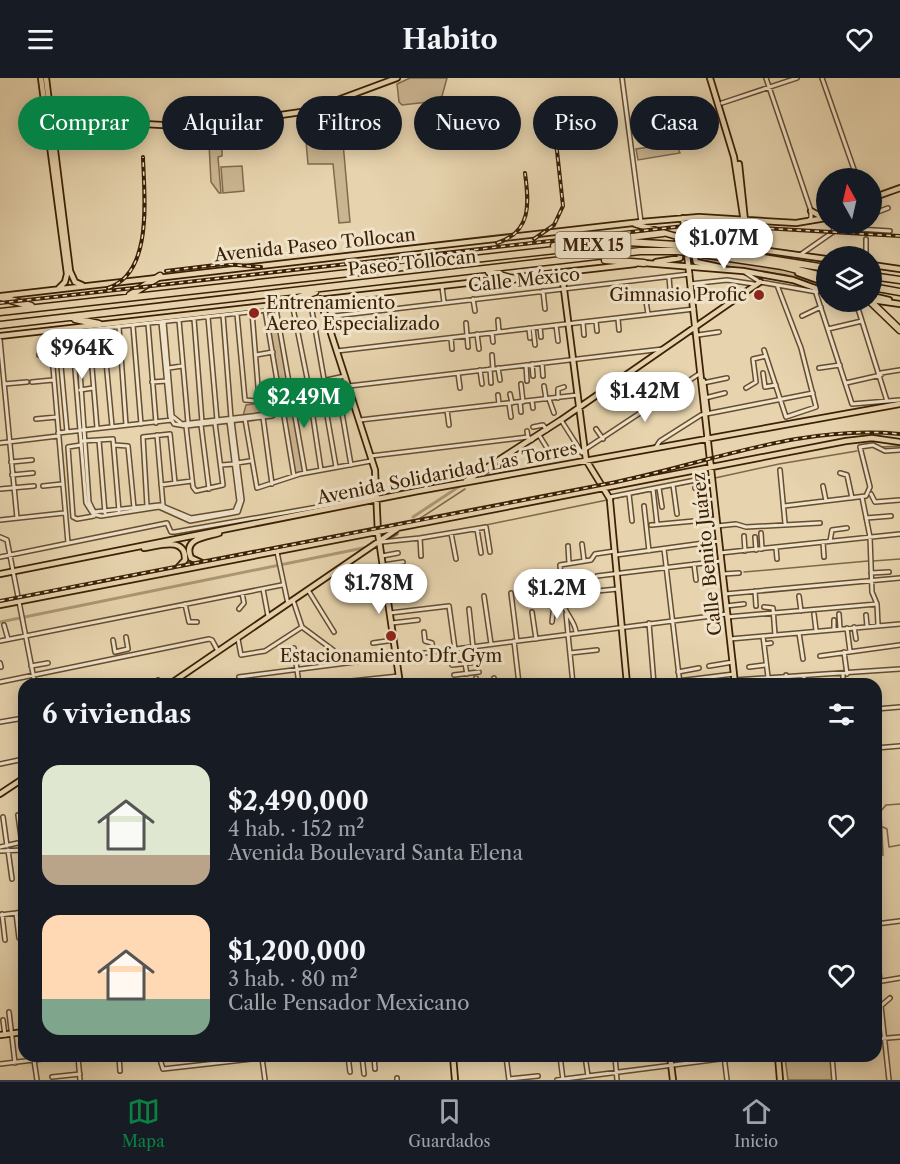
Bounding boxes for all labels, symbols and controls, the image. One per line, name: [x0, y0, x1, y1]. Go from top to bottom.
icon: menu: [24, 23, 57, 56]
text: Habito: [402, 23, 498, 56]
icon: heart: [843, 23, 876, 56]
chip: Comprar: [18, 96, 150, 150]
chip: Alquilar: [162, 96, 284, 150]
chip: Filtros: [296, 96, 402, 150]
chip: Nuevo: [414, 96, 521, 150]
chip: Piso: [533, 96, 618, 150]
chip: Casa: [630, 96, 719, 150]
north arrow: [816, 168, 882, 234]
map controls: [816, 168, 882, 312]
pin: $1.07M: [675, 219, 773, 270]
street label: Avenida Paseo Tollocan: [213, 224, 417, 266]
text: $1.07M: [689, 226, 759, 250]
road number: MEX 15: [556, 232, 630, 258]
street label: Paseo Tollocan: [346, 245, 478, 281]
button: layers: [816, 246, 882, 312]
street label: Calle México: [467, 263, 581, 297]
place label: Gimnasio Profic: [609, 284, 747, 306]
marker: Gimnasio Profic: [752, 288, 766, 302]
place label: Entrenamiento Aereo Especializado: [265, 292, 440, 335]
marker: Entrenamiento Aereo Especializado: [247, 306, 261, 320]
pin: $964K: [40, 329, 124, 380]
text: $964K: [51, 336, 113, 360]
pin: $1.42M: [596, 372, 694, 423]
pin: $2.49M: [255, 378, 353, 429]
text: $1.42M: [610, 379, 680, 403]
text: $2.49M: [267, 385, 341, 409]
street label: Avenida Solidaridad Las Torres: [314, 437, 579, 509]
street label: Calle Benito Juárez: [687, 471, 727, 637]
pin: $1.78M: [330, 564, 428, 615]
pin: $1.2M: [515, 569, 599, 620]
text: $1.78M: [344, 571, 414, 595]
text: $1.2M: [528, 576, 586, 600]
marker: Estacionamiento Dfr Gym: [384, 629, 398, 643]
place label: Estacionamiento Dfr Gym: [280, 645, 503, 667]
text: 6 viviendas: [42, 698, 191, 730]
icon: filters: [825, 698, 858, 731]
text: $2,490,000: [228, 785, 369, 817]
icon: home: [90, 789, 162, 861]
icon: heart: [825, 809, 858, 842]
text: 4 hab. · 152 m²: [228, 817, 364, 841]
text: Avenida Boulevard Santa Elena: [228, 841, 523, 865]
text: $1,200,000: [228, 935, 366, 967]
icon: home: [90, 939, 162, 1011]
icon: heart: [825, 959, 858, 992]
text: 3 hab. · 80 m²: [228, 967, 358, 991]
text: Calle Pensador Mexicano: [228, 991, 470, 1015]
tab: Mapa: [122, 1095, 165, 1151]
tab: Guardados: [408, 1095, 491, 1151]
tab: Inicio: [734, 1095, 778, 1151]

